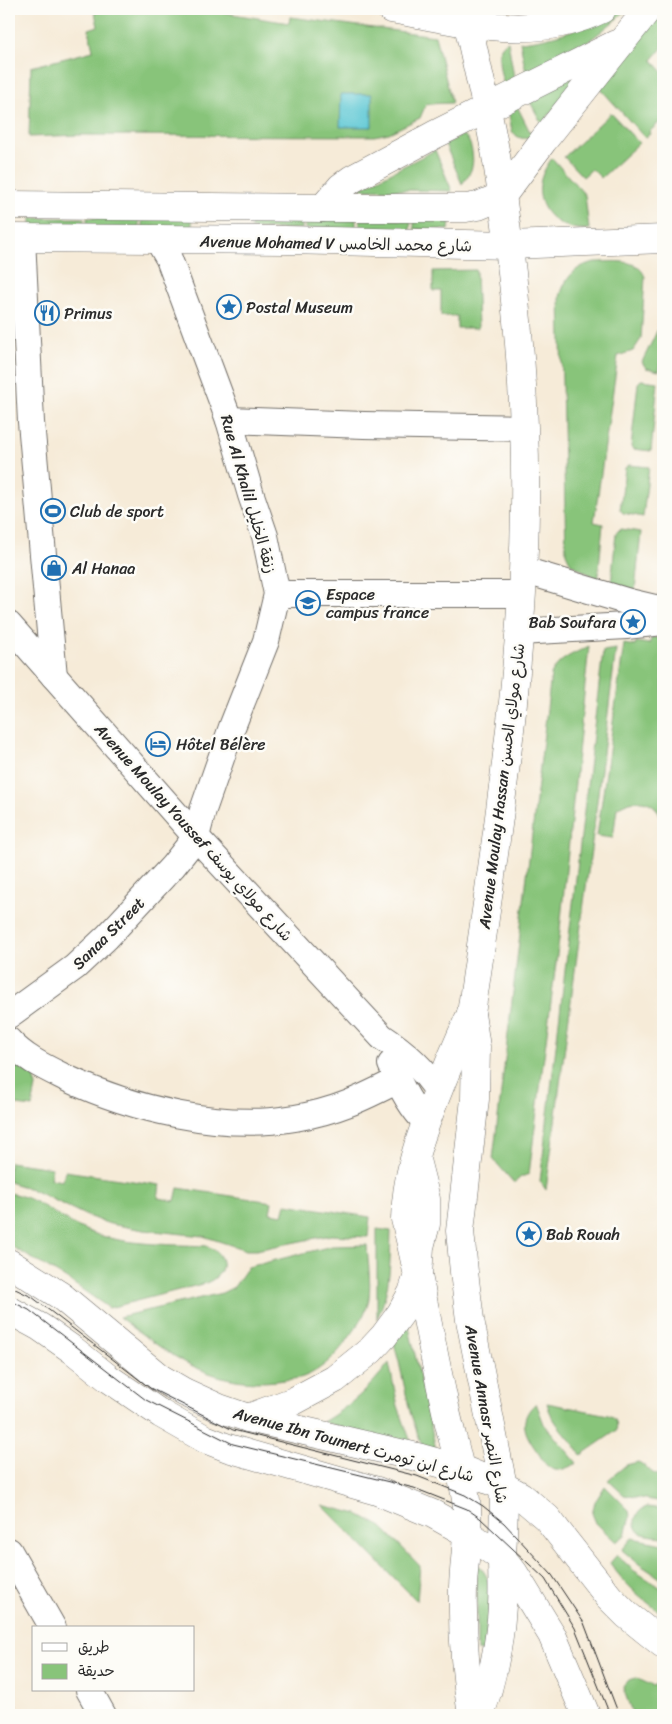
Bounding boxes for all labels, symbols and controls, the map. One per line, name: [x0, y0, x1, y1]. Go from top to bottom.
street label: Avenue Mohamed V شارع محمد الخامس: [199, 227, 472, 260]
place label: Postal Museum: [246, 293, 353, 322]
place icon: Postal Museum: [216, 294, 242, 320]
place label: Primus: [64, 299, 113, 328]
restaurant icon: Primus: [34, 300, 60, 326]
street label: Rue Al Khalil زنقة الخليل: [212, 411, 285, 577]
place label: Club de sport: [70, 497, 164, 526]
sports icon: Club de sport: [40, 498, 66, 524]
place label: Al Hanaa: [71, 554, 135, 583]
shop icon: Al Hanaa: [41, 555, 67, 581]
place label: Espace campus france: [326, 580, 429, 627]
school or university icon: Espace campus france: [295, 590, 321, 616]
place label: Bab Soufara: [529, 608, 617, 637]
place icon: Bab Soufara: [620, 609, 646, 635]
street label: Avenue Moulay Hassan شارع مولاي الحسن: [469, 641, 533, 932]
street label: Avenue Moulay Youssef شارع مولاي يوسف: [86, 715, 300, 948]
place label: Hôtel Bélère: [176, 730, 265, 759]
hotel icon: Hôtel Bélère: [145, 731, 171, 757]
street label: Sanaa Street: [65, 890, 152, 977]
place label: Bab Rouah: [546, 1220, 620, 1249]
place icon: Bab Rouah: [516, 1221, 542, 1247]
street label: Avenue Annasr شارع النصر: [456, 1321, 517, 1506]
street label: Avenue Ibn Toumert شارع ابن تومرت: [229, 1398, 477, 1491]
legend: [32, 1626, 195, 1692]
text: طريق: [78, 1634, 110, 1660]
text: حديقة: [78, 1658, 115, 1684]

